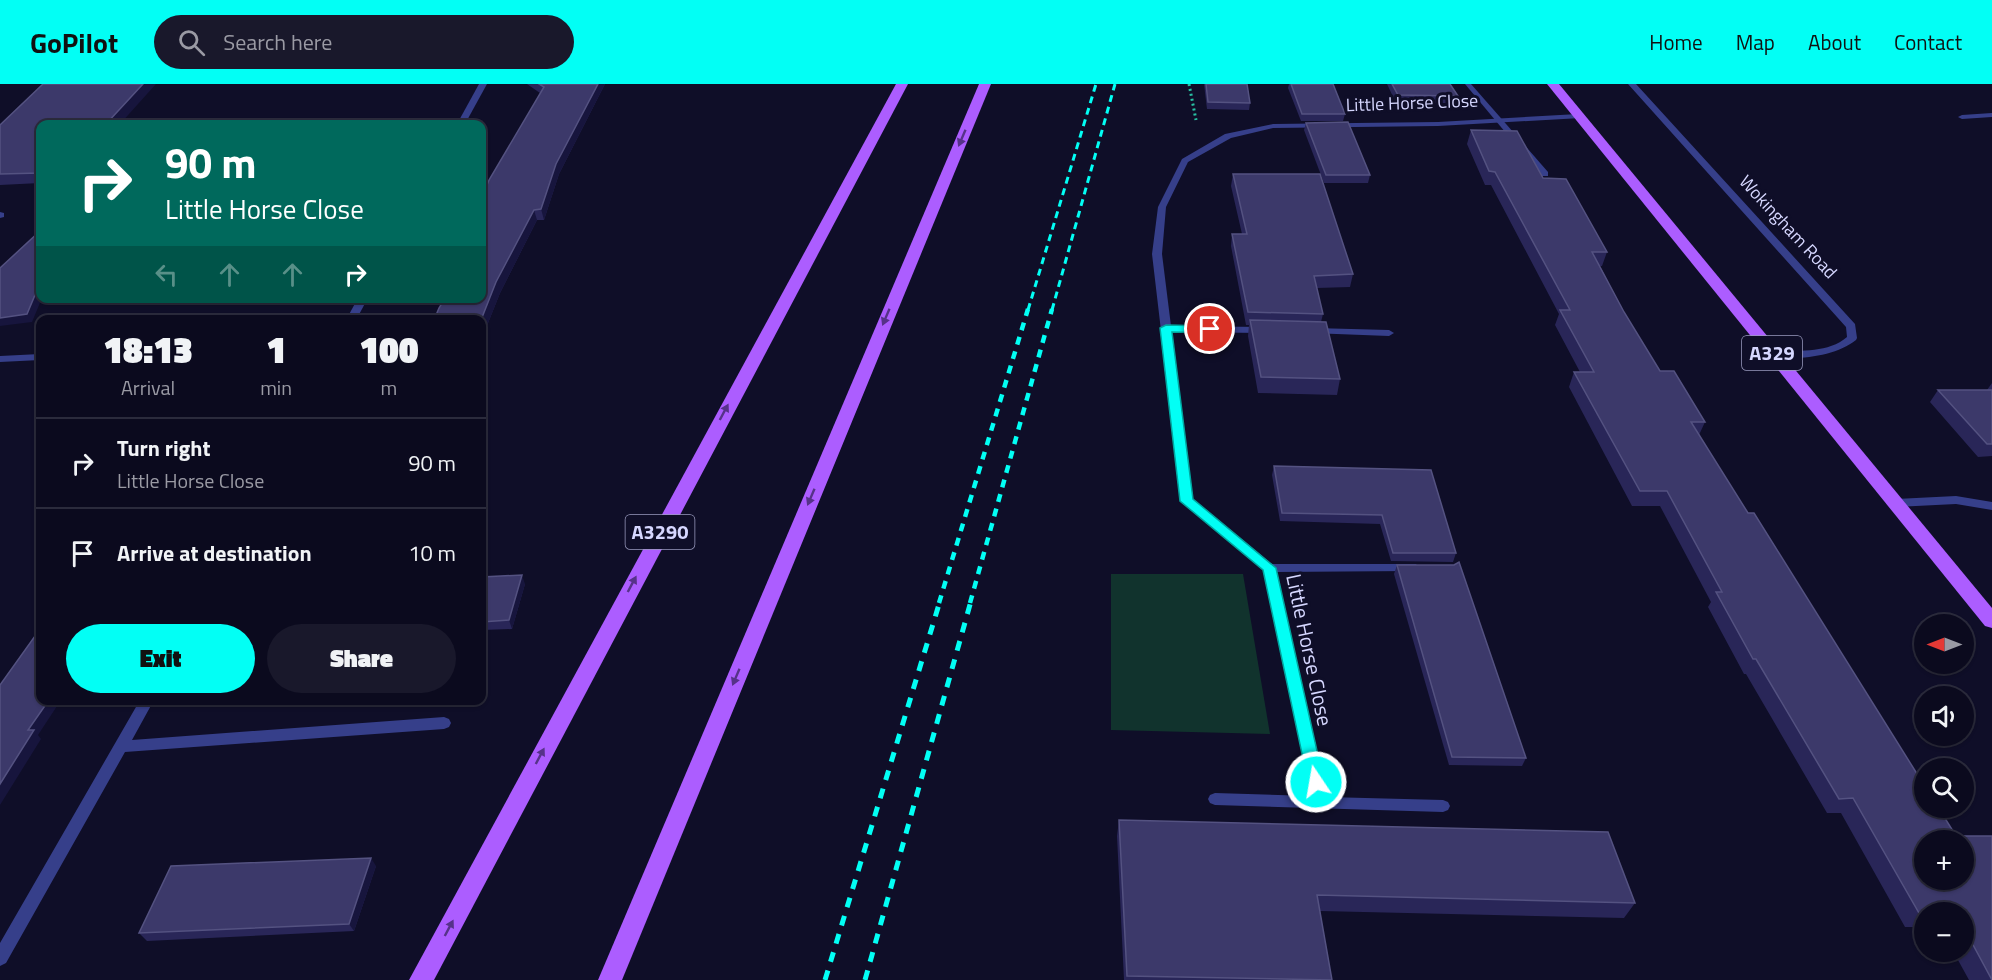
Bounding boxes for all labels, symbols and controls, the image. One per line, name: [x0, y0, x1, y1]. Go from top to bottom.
search box: [154, 15, 574, 69]
text: GoPilot: [30, 21, 118, 64]
text: Search here: [223, 25, 332, 59]
icon: search: [175, 26, 208, 59]
text: Home: [1649, 26, 1703, 58]
text: Map: [1736, 26, 1775, 58]
text: About: [1808, 26, 1861, 58]
text: Contact: [1894, 26, 1962, 58]
street label: Little Horse Close: [1345, 87, 1479, 118]
one-way arrow: [957, 129, 967, 147]
text: 90 m: [165, 130, 257, 194]
icon: right: [66, 144, 144, 222]
street label: Wokingham Road: [1733, 169, 1844, 285]
text: Little Horse Close: [165, 188, 364, 229]
icon: left: [150, 258, 183, 291]
icon: ahead: [213, 258, 246, 291]
icon: ahead: [276, 258, 309, 291]
icon: right: [339, 258, 372, 291]
pin: [1184, 303, 1235, 354]
one-way arrow: [881, 309, 891, 327]
icon: arrive: [1193, 312, 1226, 345]
text: 18:13: [103, 322, 193, 377]
text: 1: [266, 322, 286, 377]
text: 100: [359, 322, 419, 377]
road number: A329: [1742, 336, 1802, 370]
text: Arrival: [121, 372, 175, 403]
text: min: [260, 372, 292, 403]
text: m: [381, 372, 397, 403]
one-way arrow: [719, 404, 729, 421]
text: Turn right: [117, 431, 211, 465]
text: 90 m: [408, 446, 456, 480]
icon: right: [66, 447, 99, 480]
text: Little Horse Close: [117, 465, 264, 496]
one-way arrow: [806, 489, 816, 507]
road number: A3290: [626, 515, 694, 549]
text: Arrive at destination: [117, 536, 312, 570]
text: 10 m: [408, 536, 456, 570]
icon: arrive: [66, 537, 99, 570]
street label: Little Horse Close: [1278, 571, 1342, 729]
one-way arrow: [627, 576, 637, 593]
north arrow: [1914, 614, 1974, 674]
map controls: [1914, 614, 1974, 962]
button: Exit: [66, 624, 255, 693]
button: Share: [267, 624, 456, 693]
one-way arrow: [731, 669, 741, 687]
button: sound: [1914, 686, 1974, 746]
one-way arrow: [535, 748, 545, 765]
position arrow: [1284, 750, 1348, 814]
button: search: [1914, 758, 1974, 818]
button: +: [1914, 830, 1974, 890]
button: −: [1914, 902, 1974, 962]
one-way arrow: [444, 920, 453, 937]

